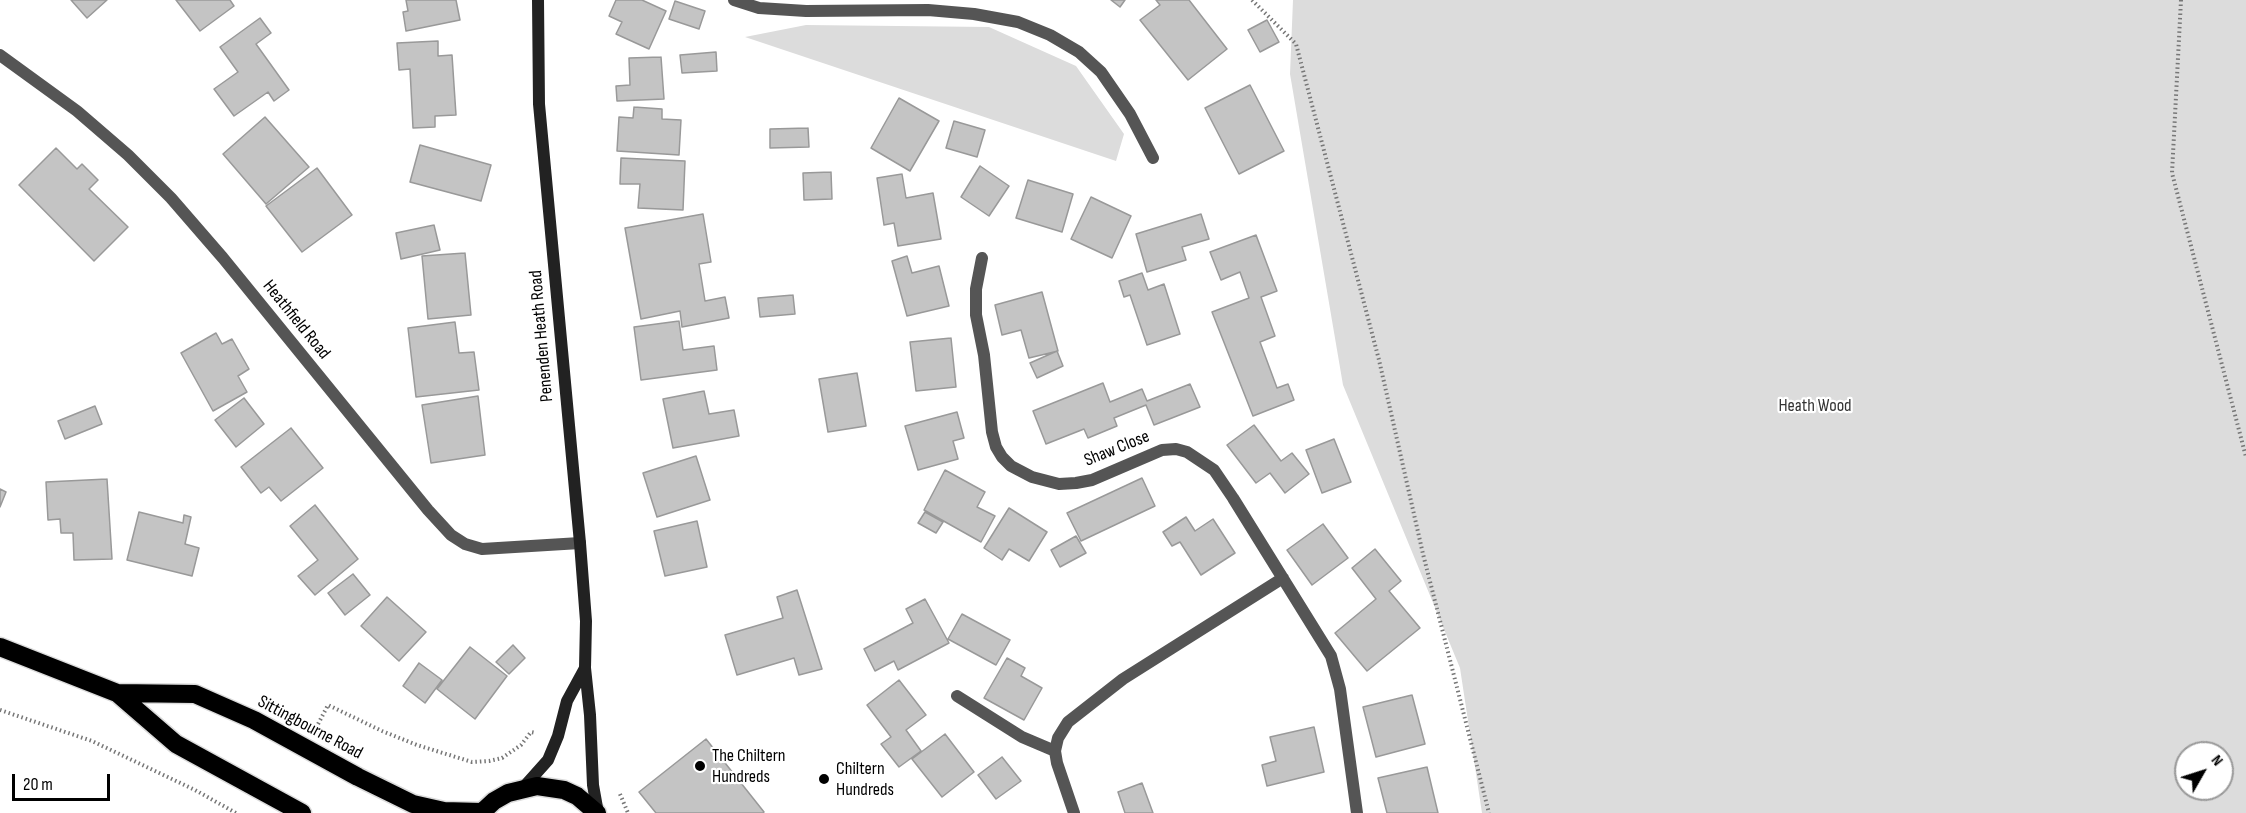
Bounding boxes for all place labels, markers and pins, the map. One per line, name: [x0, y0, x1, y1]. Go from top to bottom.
place label: The Chiltern Hundreds: [712, 745, 786, 788]
place label: Chiltern Hundreds: [836, 758, 894, 800]
marker: The Chiltern Hundreds: [693, 759, 707, 773]
marker: Chiltern Hundreds: [817, 772, 831, 786]

